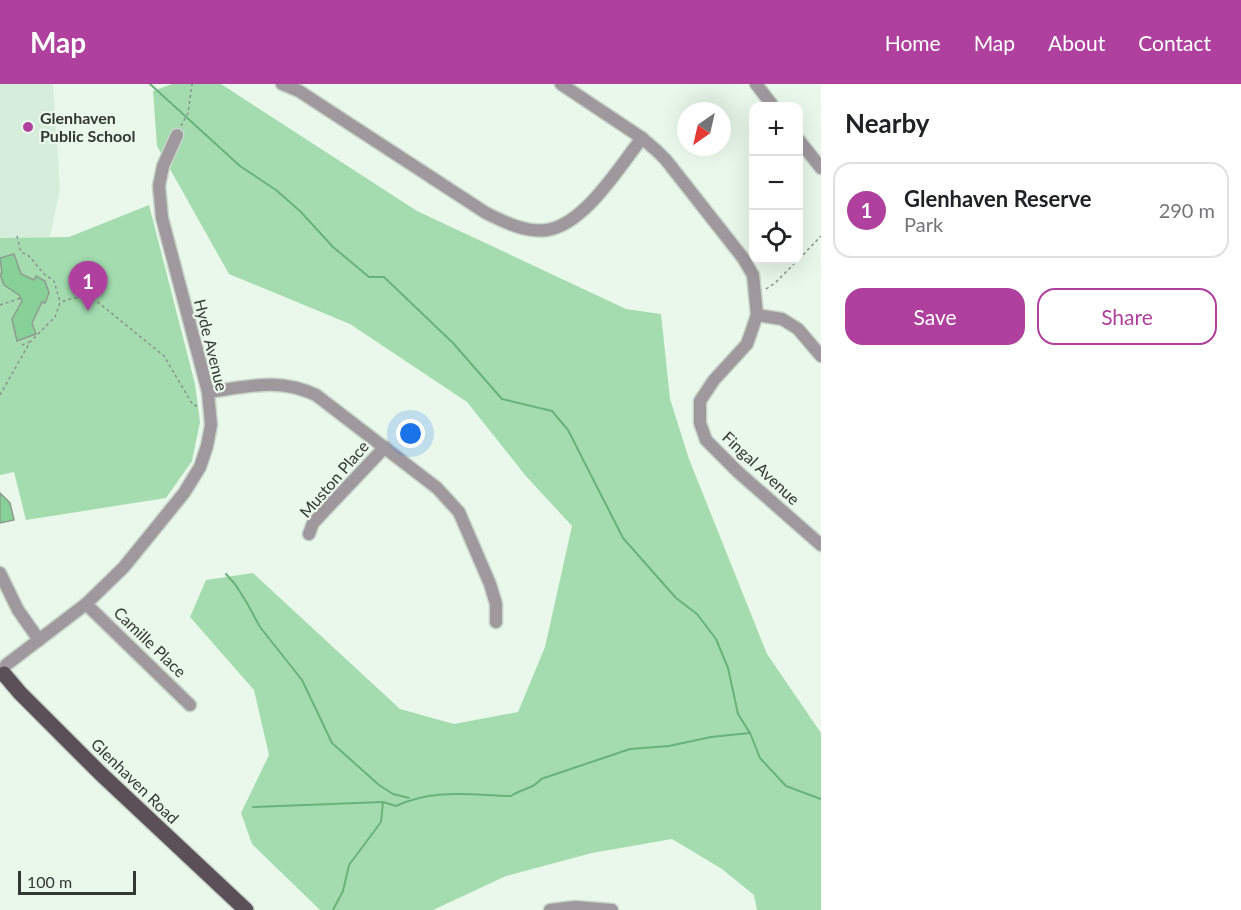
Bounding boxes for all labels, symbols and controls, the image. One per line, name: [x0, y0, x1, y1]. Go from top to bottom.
text: Map: [30, 25, 86, 59]
text: Home: [885, 30, 941, 55]
text: Map: [974, 30, 1015, 55]
text: About: [1048, 30, 1105, 55]
text: Contact: [1138, 30, 1211, 55]
north arrow: [677, 102, 731, 156]
map controls: [749, 102, 803, 264]
button: +: [749, 102, 803, 156]
text: Nearby: [845, 107, 930, 139]
place label: Glenhaven Public School: [40, 108, 135, 145]
marker: Glenhaven Public School: [21, 120, 35, 134]
button: −: [749, 156, 803, 210]
text: Glenhaven Reserve: [904, 185, 1091, 212]
text: 1: [861, 198, 872, 222]
text: 290 m: [1159, 198, 1215, 222]
button: locate: [749, 210, 803, 264]
text: Park: [904, 212, 943, 236]
pin: 1: [68, 262, 107, 311]
button: Save: [845, 288, 1025, 345]
button: Share: [1037, 288, 1217, 345]
street label: Hyde Avenue: [191, 297, 232, 393]
your location: [396, 419, 425, 448]
street label: Fingal Avenue: [719, 427, 804, 508]
street label: Muston Place: [295, 436, 372, 521]
street label: Camille Place: [110, 603, 190, 681]
street label: Glenhaven Road: [88, 734, 183, 827]
scale bar: [18, 868, 136, 896]
text: 100 m: [27, 872, 72, 891]

